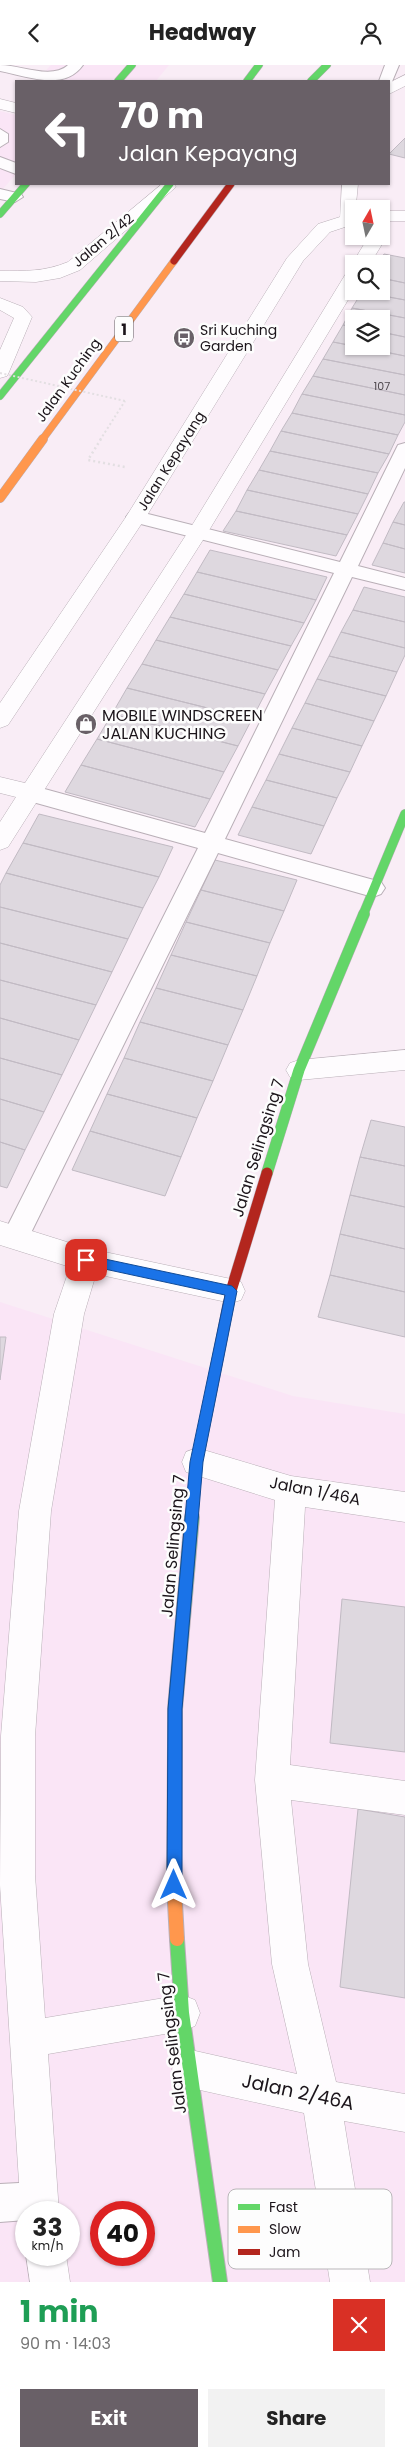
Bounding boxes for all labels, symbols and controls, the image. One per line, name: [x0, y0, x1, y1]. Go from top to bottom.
text: Headway: [149, 17, 256, 48]
icon: back: [20, 19, 48, 47]
icon: person: [357, 19, 385, 47]
text: 70 m: [118, 91, 204, 140]
icon: left: [35, 100, 100, 165]
text: Jalan Kepayang: [118, 138, 298, 169]
north arrow: [345, 200, 390, 245]
map controls: [345, 200, 390, 355]
street label: Jalan 2/42: [68, 209, 138, 271]
button: search: [345, 255, 390, 300]
button: layers: [345, 310, 390, 355]
road number: 1: [115, 317, 133, 341]
place label: Sri Kuching Garden: [200, 320, 277, 356]
bus stop icon: Sri Kuching Garden: [172, 326, 196, 350]
street label: Jalan Kuching: [31, 334, 105, 426]
house number: 107: [374, 378, 390, 394]
street label: Jalan Kepayang: [132, 407, 210, 515]
place label: MOBILE WINDSCREEN JALAN KUCHING: [102, 704, 263, 745]
shop icon: MOBILE WINDSCREEN JALAN KUCHING: [74, 712, 98, 736]
street label: Jalan Selingsing 7: [226, 1076, 290, 1220]
pin: [65, 1239, 107, 1281]
icon: arrive: [72, 1246, 100, 1274]
street label: Jalan 1/46A: [267, 1471, 363, 1511]
street label: Jalan Selingsing 7: [155, 1473, 191, 1618]
position arrow: [147, 1858, 199, 1910]
street label: Jalan Selingsing 7: [152, 1970, 192, 2115]
street label: Jalan 2/46A: [239, 2067, 357, 2117]
legend: [228, 2189, 392, 2269]
text: Fast: [269, 2197, 298, 2217]
speed limit sign: 40: [90, 2201, 155, 2266]
text: 33: [32, 2210, 63, 2245]
text: Slow: [269, 2219, 302, 2239]
text: km/h: [32, 2237, 63, 2254]
text: Jam: [269, 2242, 300, 2262]
text: 1 min: [20, 2290, 98, 2333]
button: close: [333, 2299, 385, 2351]
text: 90 m · 14:03: [20, 2332, 111, 2355]
button: Exit: [20, 2389, 198, 2447]
button: Share: [208, 2389, 385, 2447]

